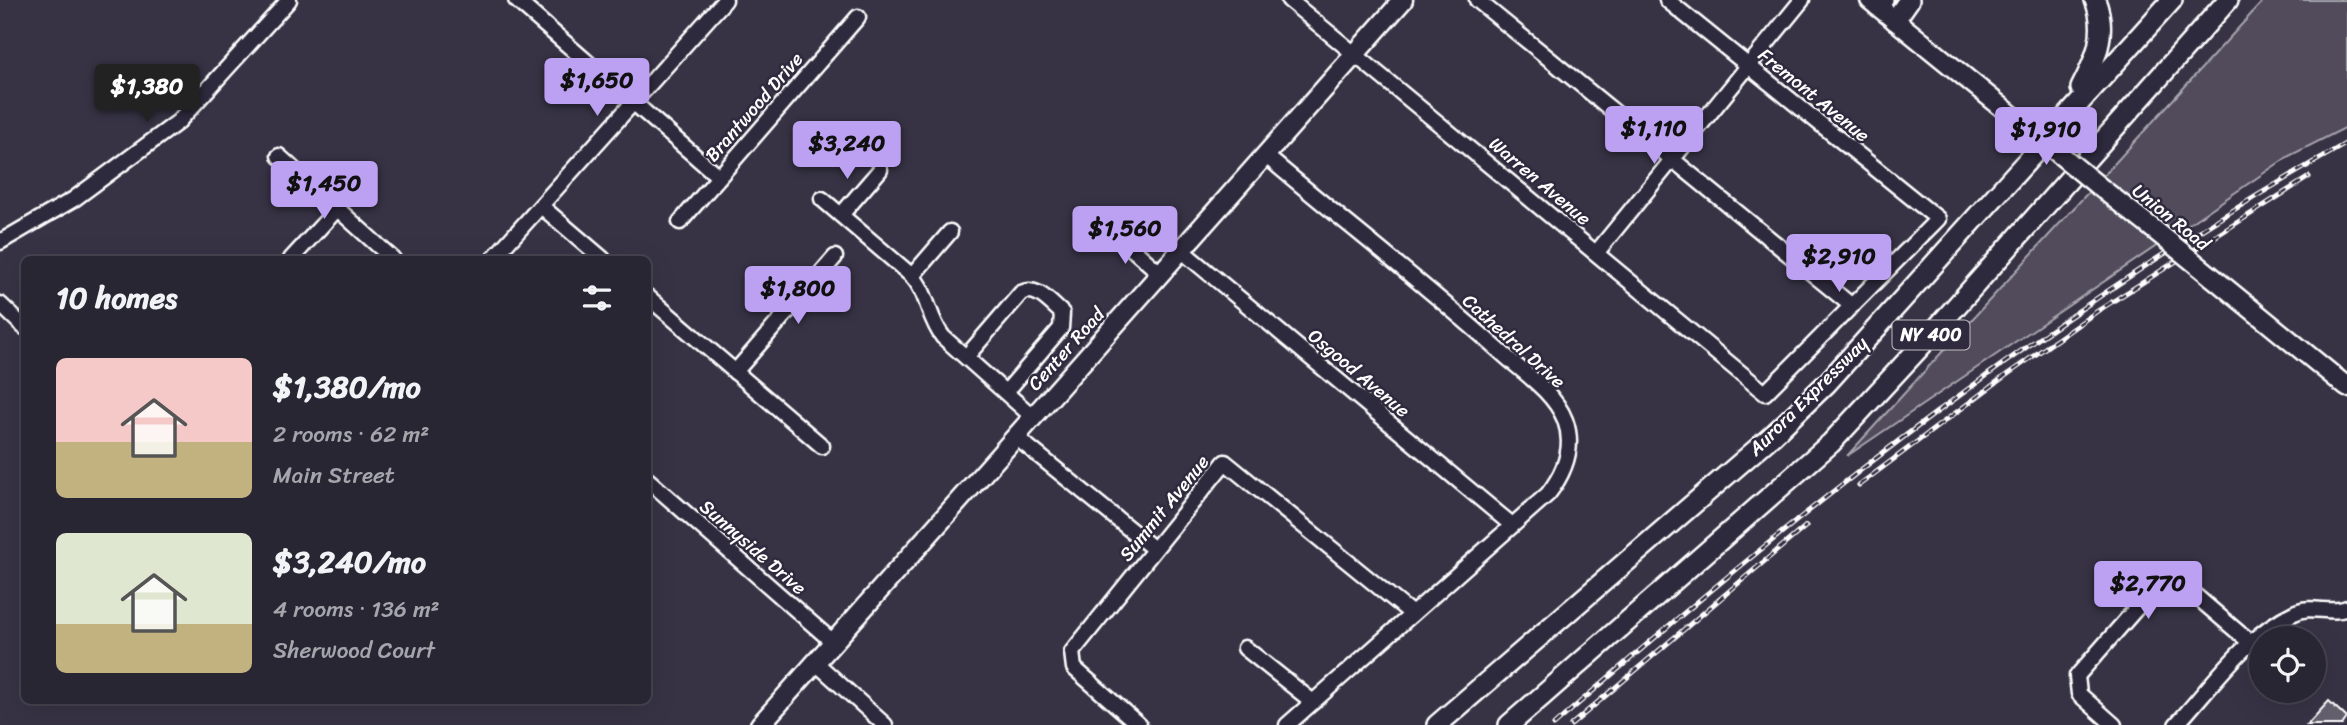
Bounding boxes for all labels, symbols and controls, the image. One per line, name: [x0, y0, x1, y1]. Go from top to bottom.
street label: Fremont Avenue: [1751, 39, 1878, 151]
street label: Brantwood Drive: [696, 44, 812, 170]
pin: $1,650: [540, 58, 654, 118]
text: $1,650: [560, 60, 634, 101]
pin: $1,380: [90, 64, 204, 124]
text: $1,380: [111, 66, 183, 107]
pin: $1,110: [1597, 106, 1711, 166]
text: $1,110: [1621, 108, 1687, 149]
pin: $1,910: [1989, 108, 2103, 167]
text: $1,910: [2011, 109, 2081, 150]
pin: $3,240: [790, 122, 904, 181]
text: $3,240: [809, 123, 885, 164]
street label: Warren Avenue: [1481, 128, 1599, 234]
pin: $1,450: [267, 162, 381, 221]
text: $1,450: [287, 163, 361, 204]
street label: Union Road: [2124, 175, 2219, 260]
pin: $1,560: [1068, 206, 1182, 266]
text: $1,560: [1088, 208, 1162, 249]
pin: $2,910: [1782, 234, 1896, 294]
text: $2,910: [1802, 236, 1876, 277]
pin: $1,800: [741, 266, 855, 326]
text: $1,800: [761, 268, 835, 309]
text: 10 homes: [56, 271, 177, 325]
icon: filters: [578, 279, 616, 317]
street label: Cathedral Drive: [1455, 285, 1574, 397]
street label: Center Road: [1019, 298, 1114, 398]
street label: Osgood Avenue: [1300, 320, 1418, 426]
road number: NY 400: [1892, 320, 1969, 349]
street label: Aurora Expressway: [1739, 328, 1876, 465]
text: $1,380/mo: [273, 360, 421, 414]
icon: home: [112, 386, 196, 470]
text: 2 rooms · 62 m²: [273, 414, 429, 455]
street label: Summit Avenue: [1110, 447, 1218, 569]
text: Main Street: [273, 455, 395, 496]
street label: Sunnyside Drive: [692, 491, 814, 603]
text: $3,240/mo: [273, 535, 426, 589]
icon: home: [112, 561, 196, 645]
pin: $2,770: [2091, 562, 2205, 621]
text: $2,770: [2110, 563, 2186, 604]
text: 4 rooms · 136 m²: [273, 589, 440, 630]
map controls: [2249, 626, 2326, 703]
button: locate: [2249, 626, 2326, 703]
text: Sherwood Court: [273, 630, 435, 671]

